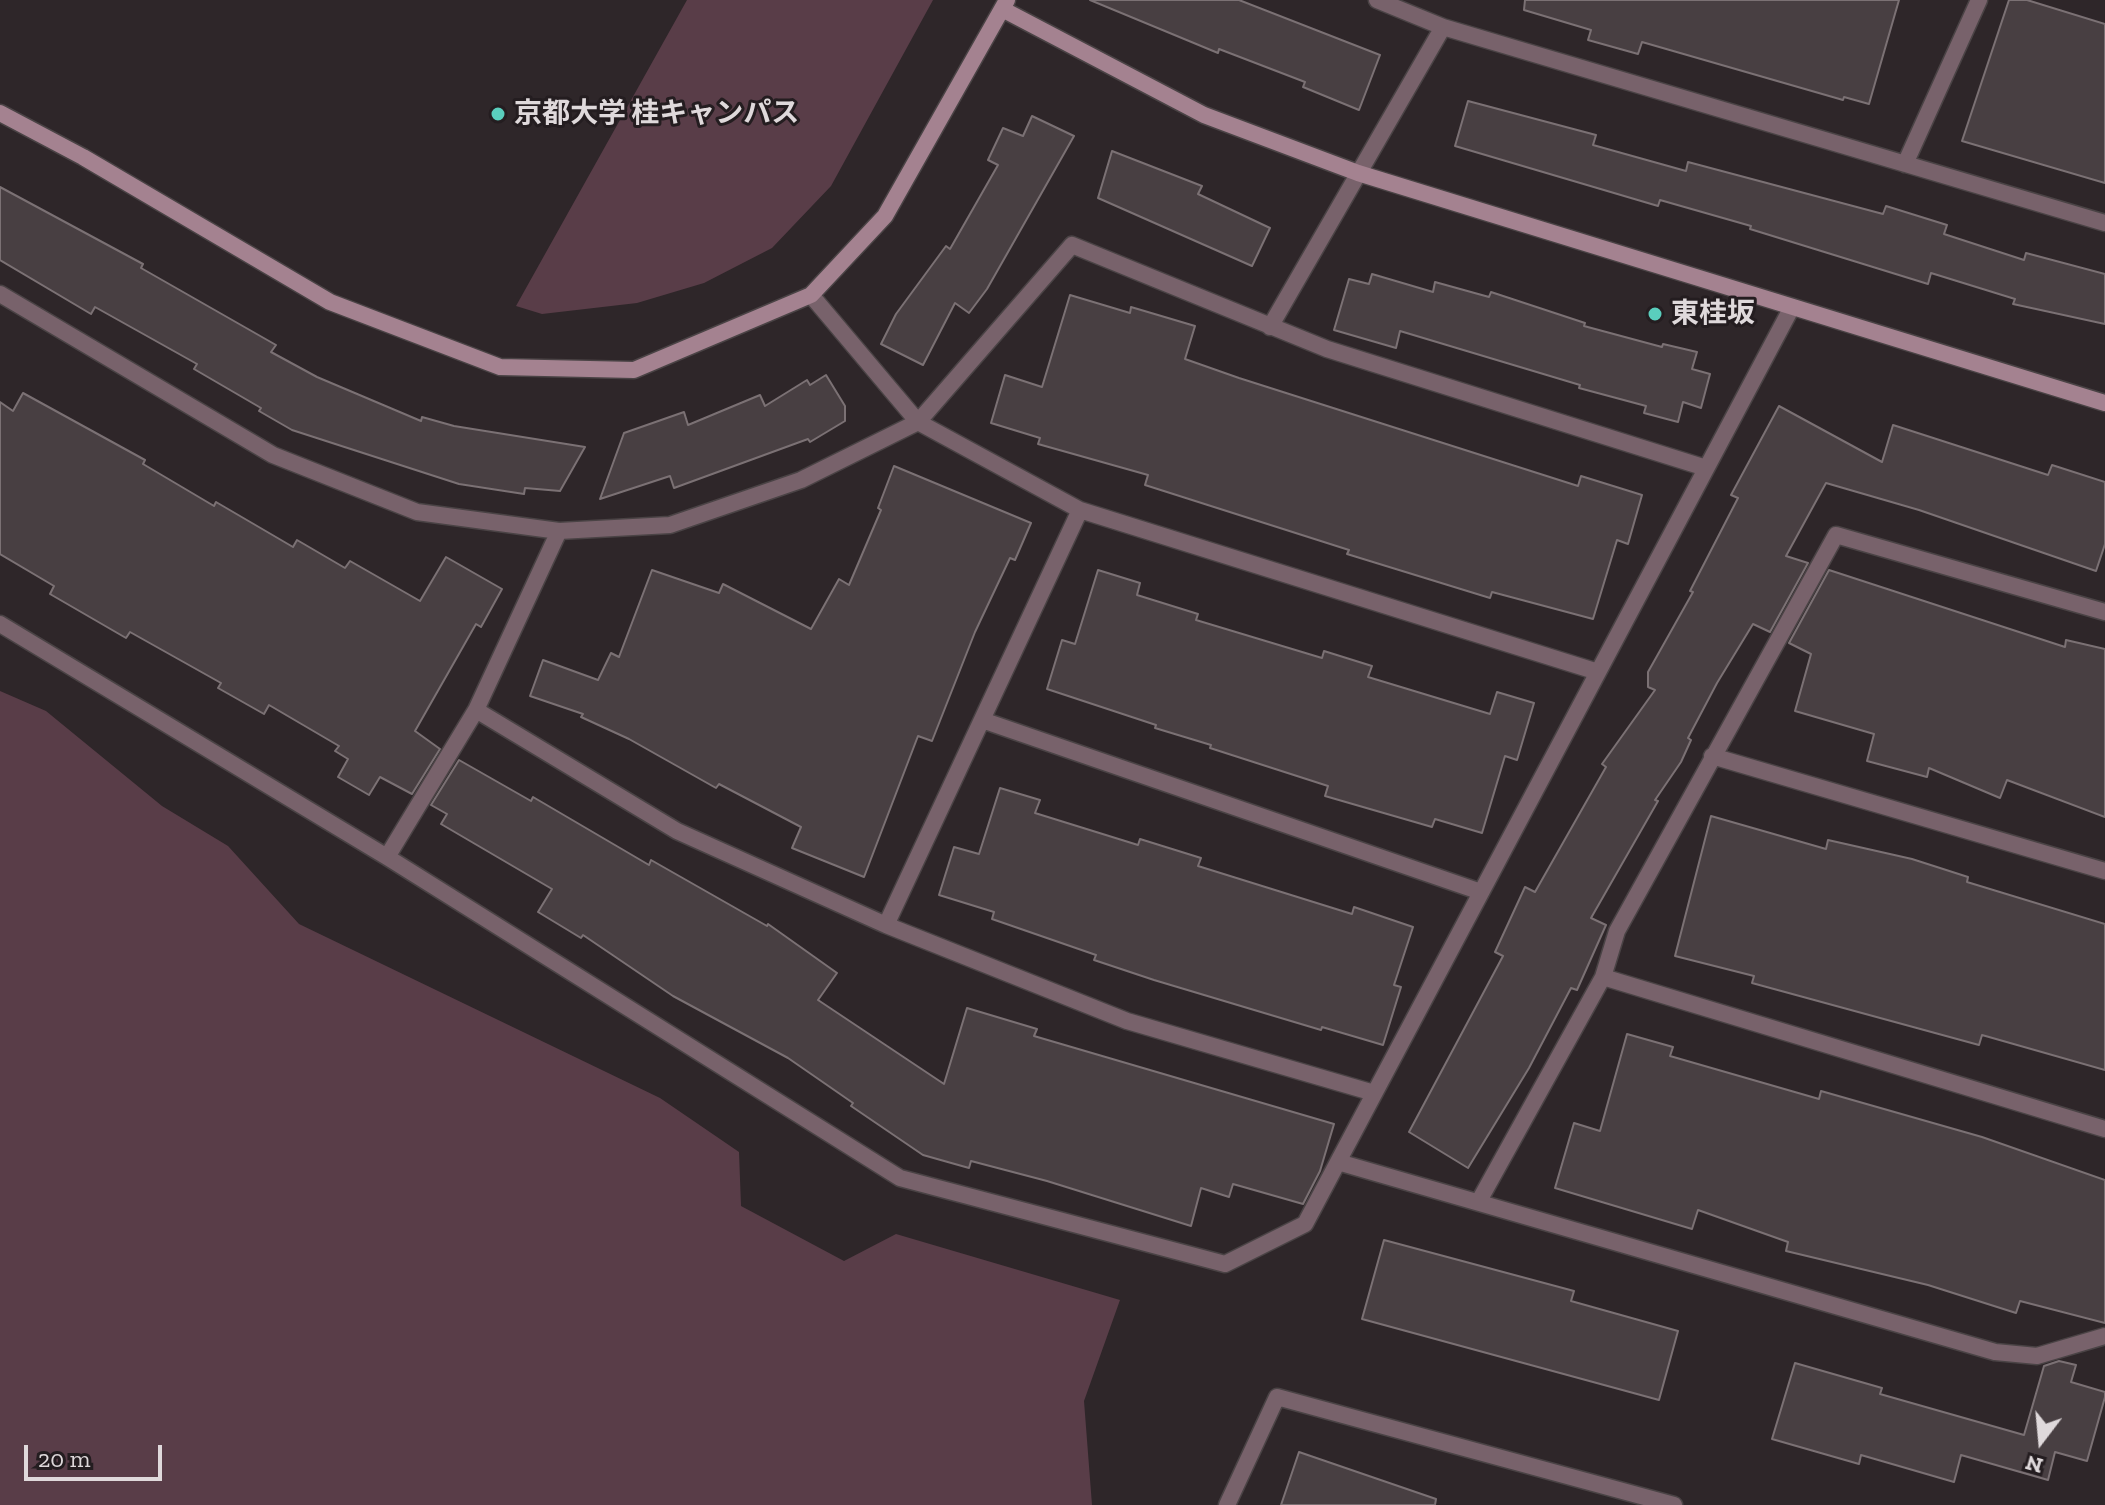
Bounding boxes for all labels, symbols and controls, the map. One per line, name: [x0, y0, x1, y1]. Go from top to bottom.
place label: 京都大学 桂キャンパス: [514, 97, 799, 131]
marker: 京都大学 桂キャンパス: [489, 105, 507, 123]
place label: 東桂坂: [1671, 297, 1755, 331]
marker: 東桂坂: [1646, 305, 1664, 323]
north arrow: [2001, 1401, 2081, 1481]
scale bar: [28, 1429, 166, 1479]
text: 20 m: [38, 1444, 90, 1473]
text: N: [2022, 1449, 2046, 1480]

